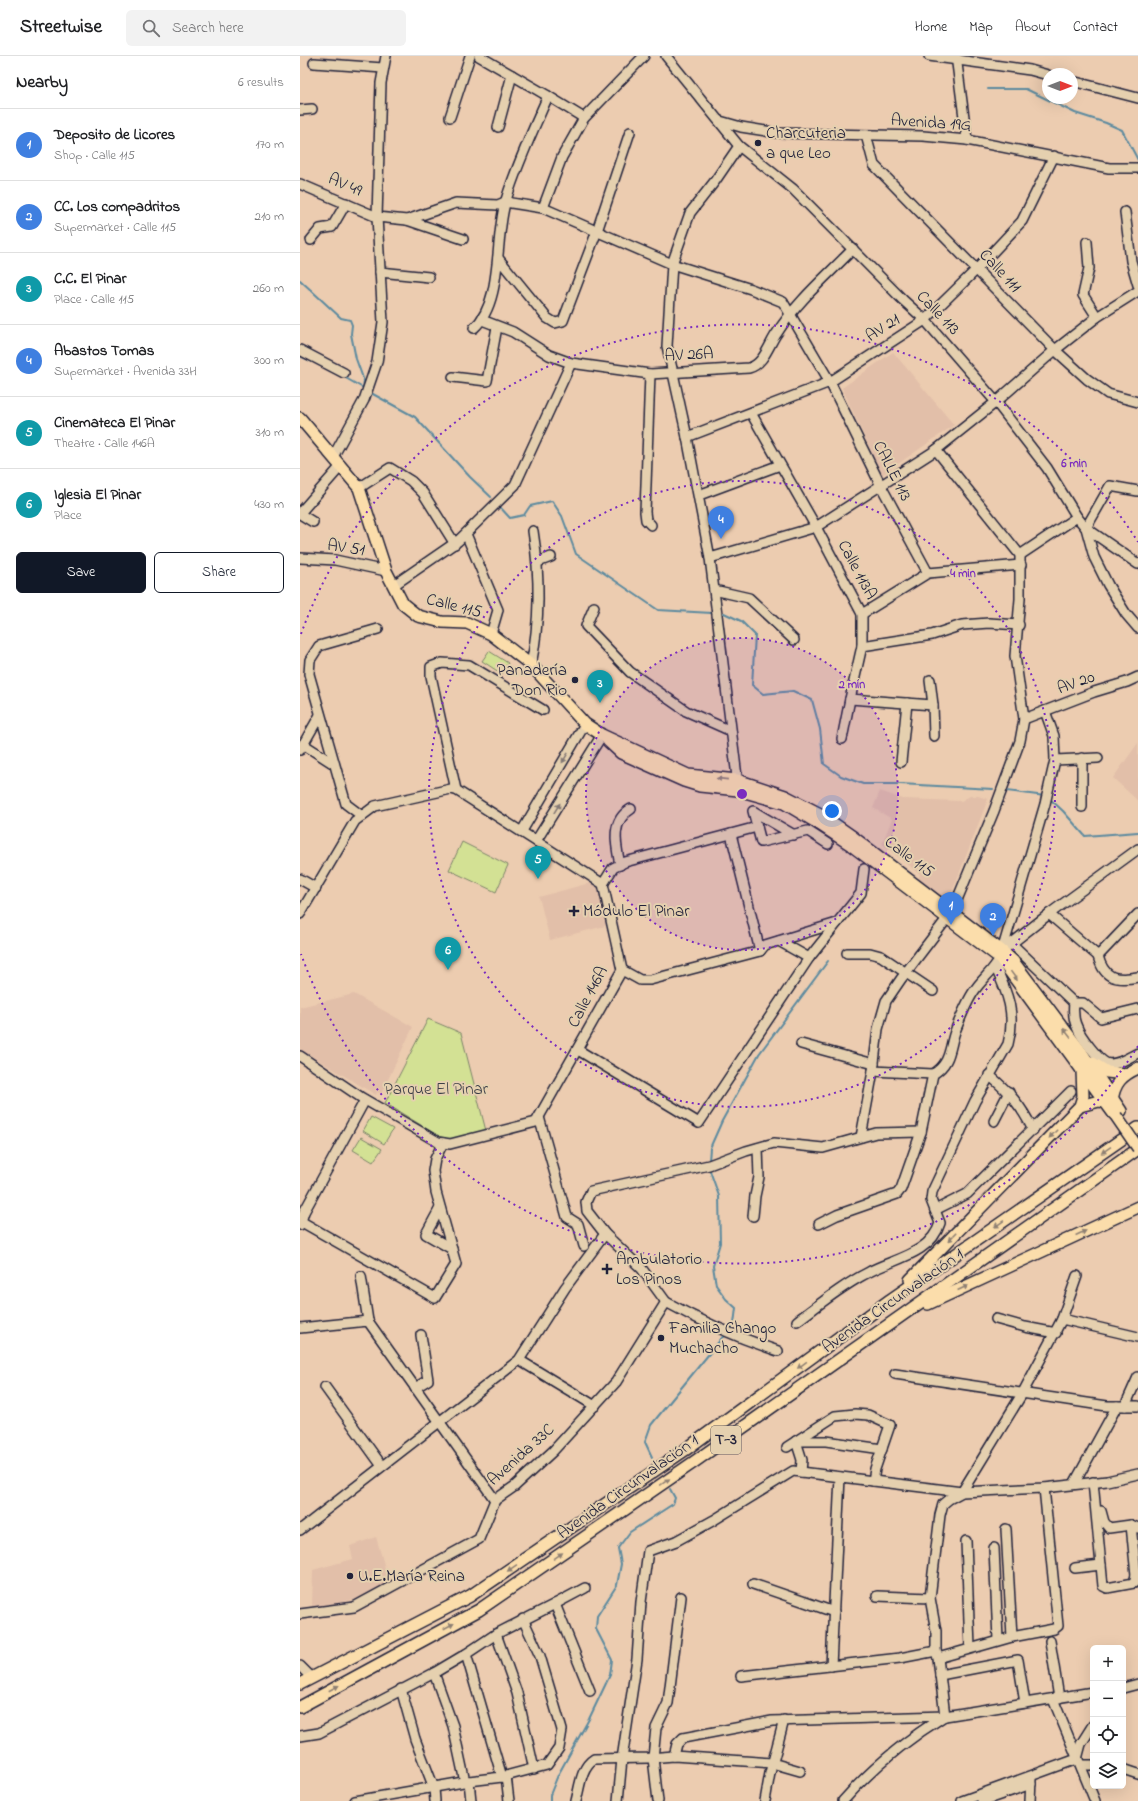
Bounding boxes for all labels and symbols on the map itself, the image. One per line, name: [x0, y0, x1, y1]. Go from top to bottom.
north arrow: [1042, 68, 1078, 104]
street label: Avenida 19G: [890, 108, 972, 138]
place label: Charcuteria a que Leo: [766, 121, 846, 166]
marker: Charcuteria a que Leo: [753, 138, 763, 148]
street label: AV 49: [324, 167, 366, 203]
street label: Calle 111: [973, 243, 1027, 299]
street label: Calle 113: [910, 285, 966, 341]
street label: AV 21: [861, 307, 906, 348]
street label: AV 26A: [664, 341, 714, 369]
street label: CALLE 113: [866, 436, 918, 506]
text: 6 min: [1060, 455, 1087, 473]
pin: 4: [708, 506, 734, 539]
street label: AV 51: [326, 533, 367, 563]
street label: Calle 113A: [831, 536, 883, 604]
text: 4 min: [949, 565, 976, 583]
street label: Calle 115: [423, 587, 485, 625]
place label: Panadería Don Rio: [497, 658, 567, 703]
street label: AV 20: [1054, 665, 1098, 701]
pin: 3: [587, 670, 613, 703]
marker: Panadería Don Rio: [570, 675, 580, 685]
text: 2 min: [838, 676, 865, 694]
one-way arrow: [561, 752, 568, 764]
one-way arrow: [715, 775, 728, 782]
centre of rings: [735, 787, 749, 801]
your location: [822, 801, 842, 821]
one-way arrow: [553, 802, 560, 814]
street label: Calle 115: [879, 830, 939, 884]
pin: 5: [525, 846, 551, 879]
pin: 1: [938, 892, 964, 925]
place label: Módulo El Pinar: [583, 899, 690, 924]
pin: 2: [980, 903, 1006, 936]
marker: Módulo El Pinar: [568, 905, 580, 917]
pin: 6: [435, 937, 461, 970]
street label: Calle 146A: [561, 962, 615, 1032]
one-way arrow: [1010, 971, 1018, 982]
one-way arrow: [1063, 1027, 1071, 1038]
park label: Parque El Pinar: [384, 1077, 489, 1102]
one-way arrow: [1048, 1129, 1058, 1139]
one-way arrow: [1101, 1146, 1111, 1154]
one-way arrow: [994, 1220, 1005, 1228]
one-way arrow: [1075, 1230, 1087, 1236]
one-way arrow: [948, 1232, 957, 1242]
street label: Avenida Circunvalación 1: [817, 1242, 970, 1359]
place label: Ambulatorio Los Pinos: [616, 1247, 702, 1292]
marker: Ambulatorio Los Pinos: [601, 1263, 613, 1275]
one-way arrow: [957, 1285, 968, 1291]
place label: Familia Chango Muchacho: [668, 1316, 776, 1361]
marker: Familia Chango Muchacho: [656, 1333, 666, 1343]
one-way arrow: [797, 1360, 808, 1369]
street label: Avenida 33C: [482, 1418, 560, 1492]
road number: T-3: [711, 1426, 741, 1454]
street label: Avenida Circunvalación 1: [552, 1428, 705, 1545]
one-way arrow: [659, 1479, 671, 1486]
one-way arrow: [553, 1552, 563, 1560]
place label: U.E.María Reina: [358, 1564, 465, 1589]
one-way arrow: [507, 1564, 517, 1572]
marker: U.E.María Reina: [345, 1571, 355, 1581]
one-way arrow: [443, 1623, 455, 1630]
one-way arrow: [328, 1685, 340, 1692]

